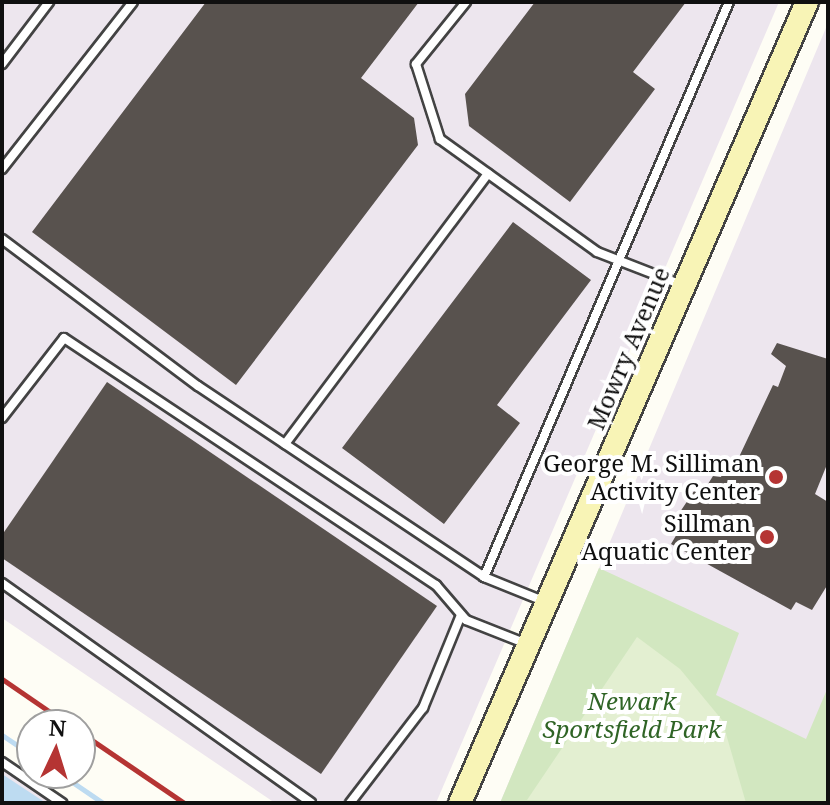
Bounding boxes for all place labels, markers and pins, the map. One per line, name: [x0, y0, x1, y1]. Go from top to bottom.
place label: George M. Silliman Activity Center: [543, 449, 760, 505]
marker: George M. Silliman Activity Center: [767, 468, 785, 486]
place label: Sillman Aquatic Center: [581, 509, 751, 565]
marker: Sillman Aquatic Center: [758, 528, 776, 546]

